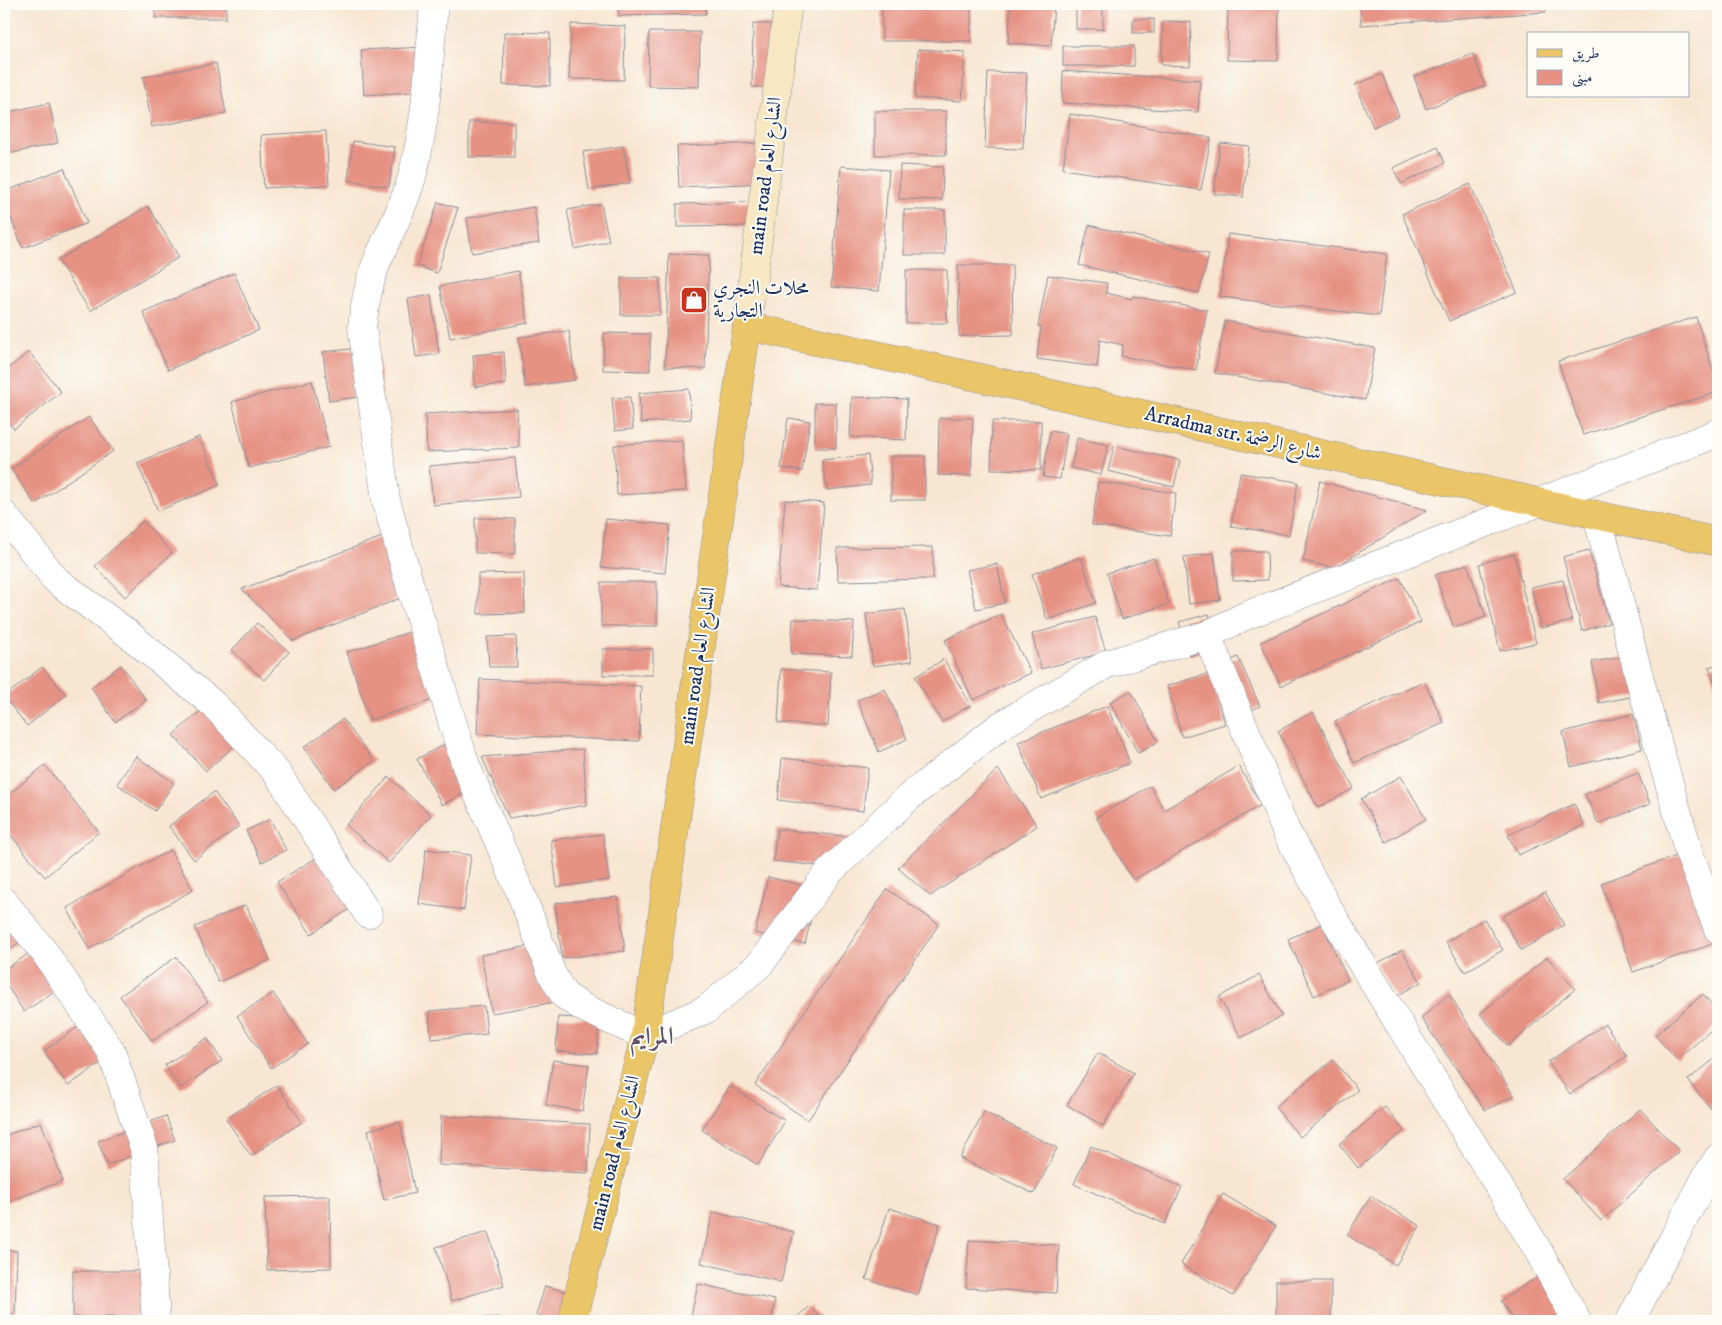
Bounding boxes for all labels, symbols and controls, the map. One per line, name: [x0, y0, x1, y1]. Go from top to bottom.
legend: [1527, 32, 1690, 98]
text: طريق: [1572, 44, 1599, 63]
text: مبنى: [1572, 68, 1592, 88]
street label: main road الشارع العام: [744, 96, 792, 257]
place label: محلات النجري التجارية: [713, 276, 809, 324]
shop icon: محلات النجري التجارية: [679, 285, 709, 315]
street label: Arradma str. شارع الرضمة: [1141, 401, 1324, 470]
street label: main road الشارع العام: [675, 586, 725, 747]
district label: المرايم: [630, 1021, 674, 1058]
street label: main road الشارع العام: [584, 1073, 650, 1234]

